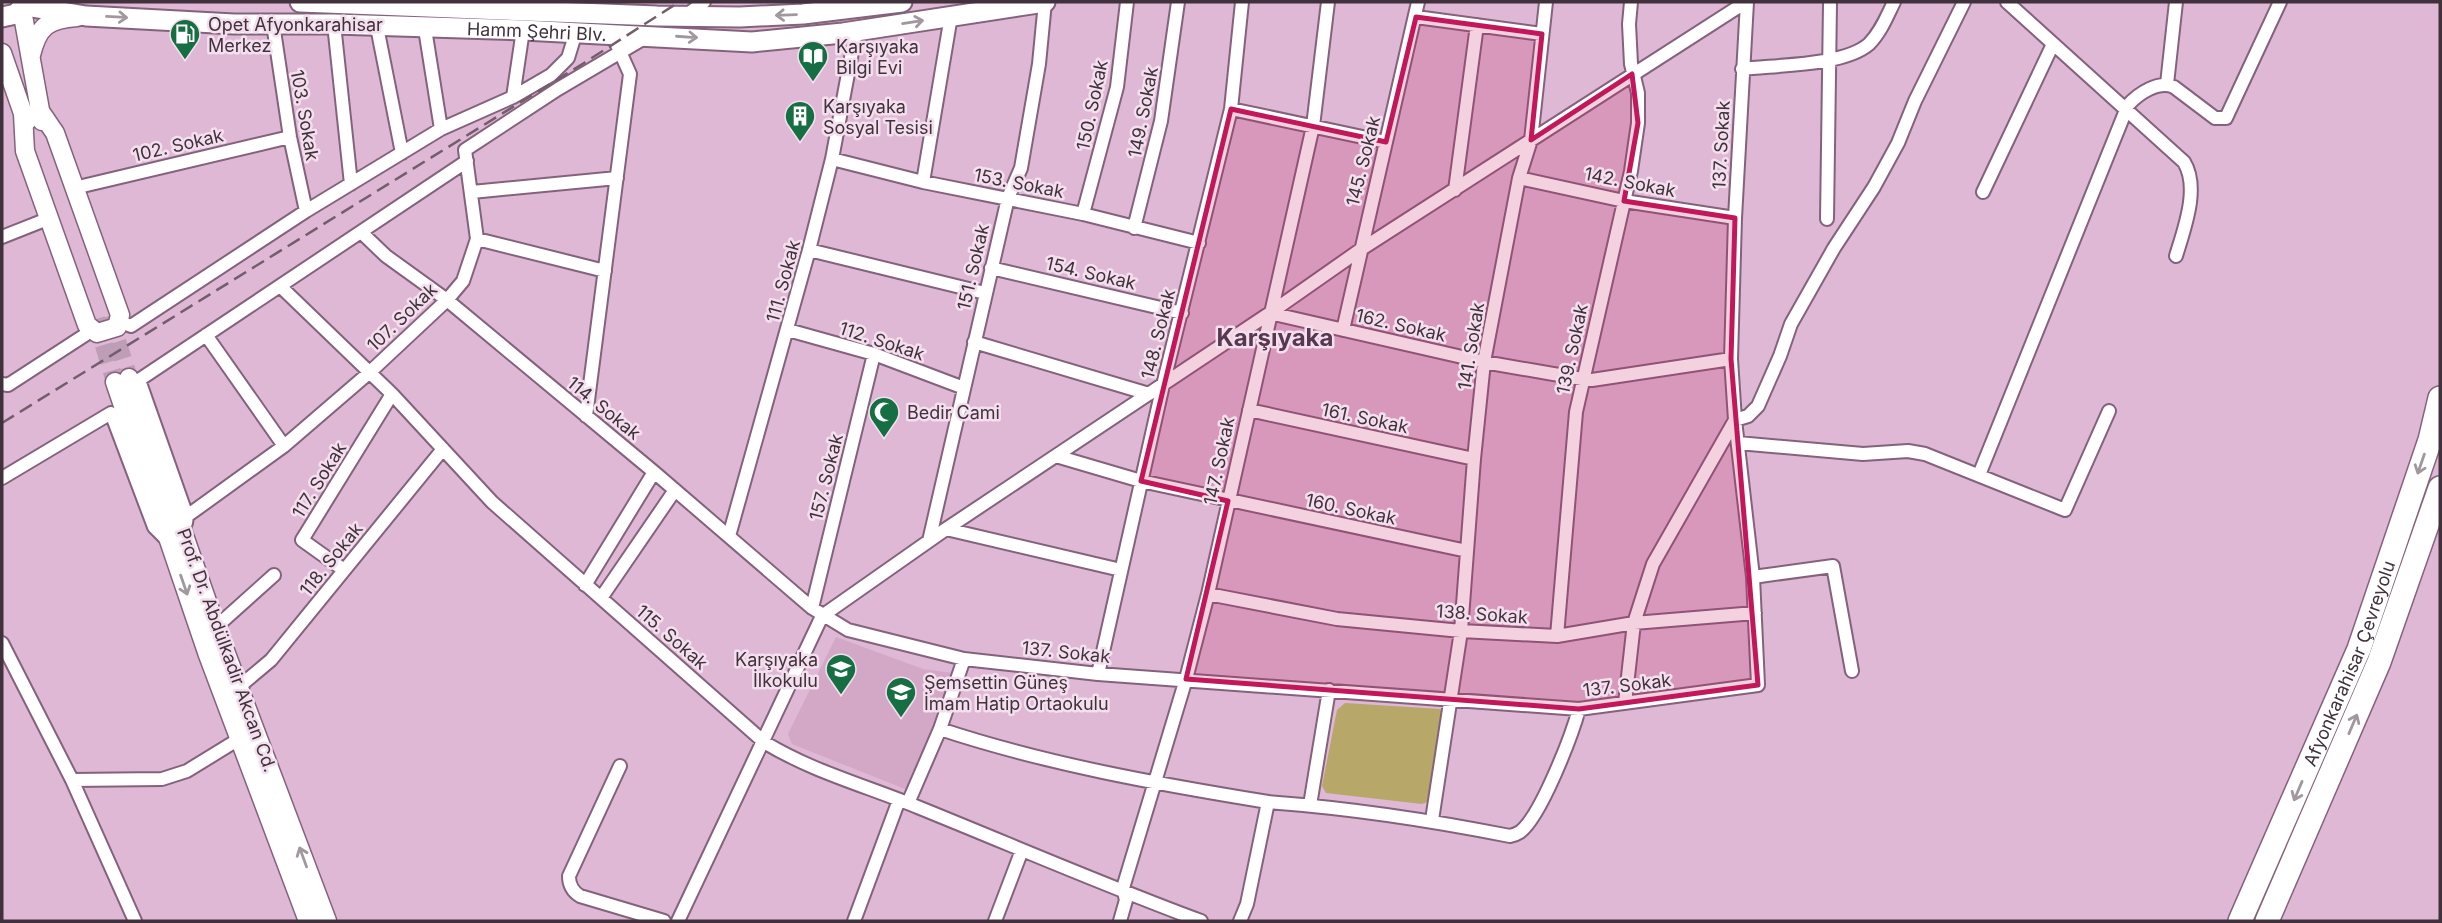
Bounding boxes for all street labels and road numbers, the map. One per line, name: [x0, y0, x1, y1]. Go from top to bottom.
street label: Hamm Şehri Blv.: [467, 18, 607, 45]
street label: 150. Sokak: [1072, 58, 1112, 152]
street label: 149. Sokak: [1124, 65, 1162, 159]
street label: 103. Sokak: [287, 68, 323, 162]
street label: 137. Sokak: [1708, 100, 1734, 190]
street label: 145. Sokak: [1342, 114, 1384, 208]
street label: 102. Sokak: [131, 124, 225, 166]
street label: 142. Sokak: [1583, 163, 1677, 201]
street label: 153. Sokak: [972, 164, 1066, 202]
street label: 151. Sokak: [953, 222, 993, 312]
street label: 111. Sokak: [762, 237, 804, 324]
street label: 154. Sokak: [1044, 252, 1138, 294]
street label: 107. Sokak: [363, 279, 441, 355]
street label: 148. Sokak: [1137, 287, 1179, 381]
street label: 141. Sokak: [1454, 301, 1488, 391]
street label: 139. Sokak: [1552, 302, 1592, 396]
street label: 162. Sokak: [1354, 304, 1448, 346]
street label: 112. Sokak: [837, 317, 927, 365]
street label: 114. Sokak: [563, 372, 645, 444]
street label: 161. Sokak: [1320, 399, 1410, 437]
street label: 147. Sokak: [1199, 415, 1239, 507]
street label: 157. Sokak: [805, 431, 847, 523]
street label: 117. Sokak: [288, 438, 350, 522]
street label: 160. Sokak: [1304, 489, 1398, 529]
street label: 118. Sokak: [295, 518, 367, 600]
street label: Prof. Dr. Abdülkadir Akcan Cd.: [173, 525, 281, 775]
street label: Afyonkarahisar Çevreyolu: [2299, 558, 2399, 769]
street label: 115. Sokak: [632, 600, 712, 674]
street label: 138. Sokak: [1436, 600, 1529, 628]
street label: 137. Sokak: [1021, 637, 1111, 667]
street label: 137. Sokak: [1582, 669, 1672, 701]

